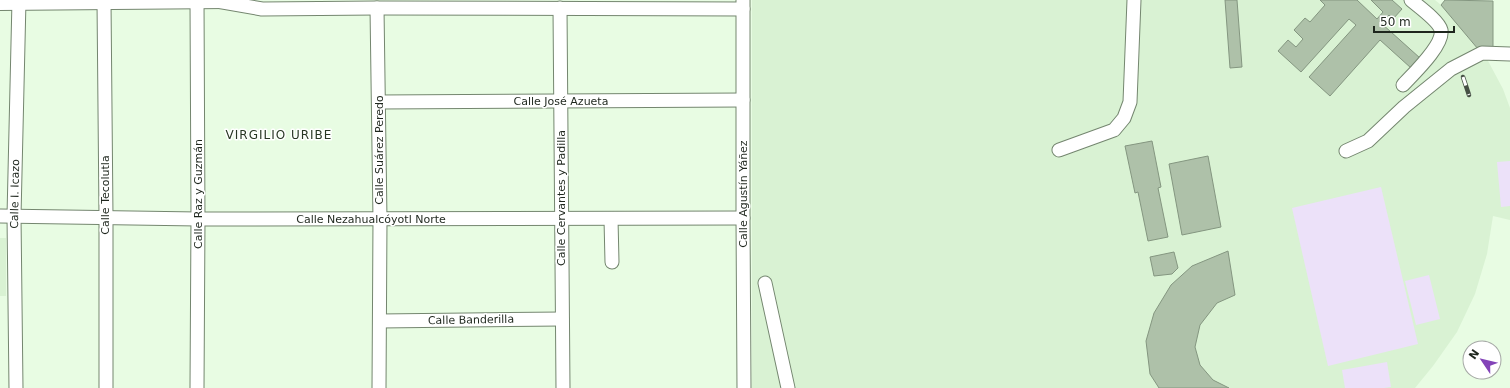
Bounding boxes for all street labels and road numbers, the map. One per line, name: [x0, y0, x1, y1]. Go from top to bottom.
street label: Calle Suárez Peredo: [373, 95, 386, 205]
street label: Calle José Azueta: [514, 95, 608, 108]
street label: Calle Cervantes y Padilla: [555, 130, 568, 266]
street label: Calle Raz y Guzmán: [192, 139, 205, 249]
street label: Calle Agustín Yáñez: [737, 140, 750, 248]
street label: Calle Tecolutla: [99, 155, 112, 235]
street label: Calle I. Icazo: [8, 159, 22, 229]
street label: Calle Nezahualcóyotl Norte: [296, 213, 446, 226]
street label: Calle Banderilla: [428, 313, 514, 327]

